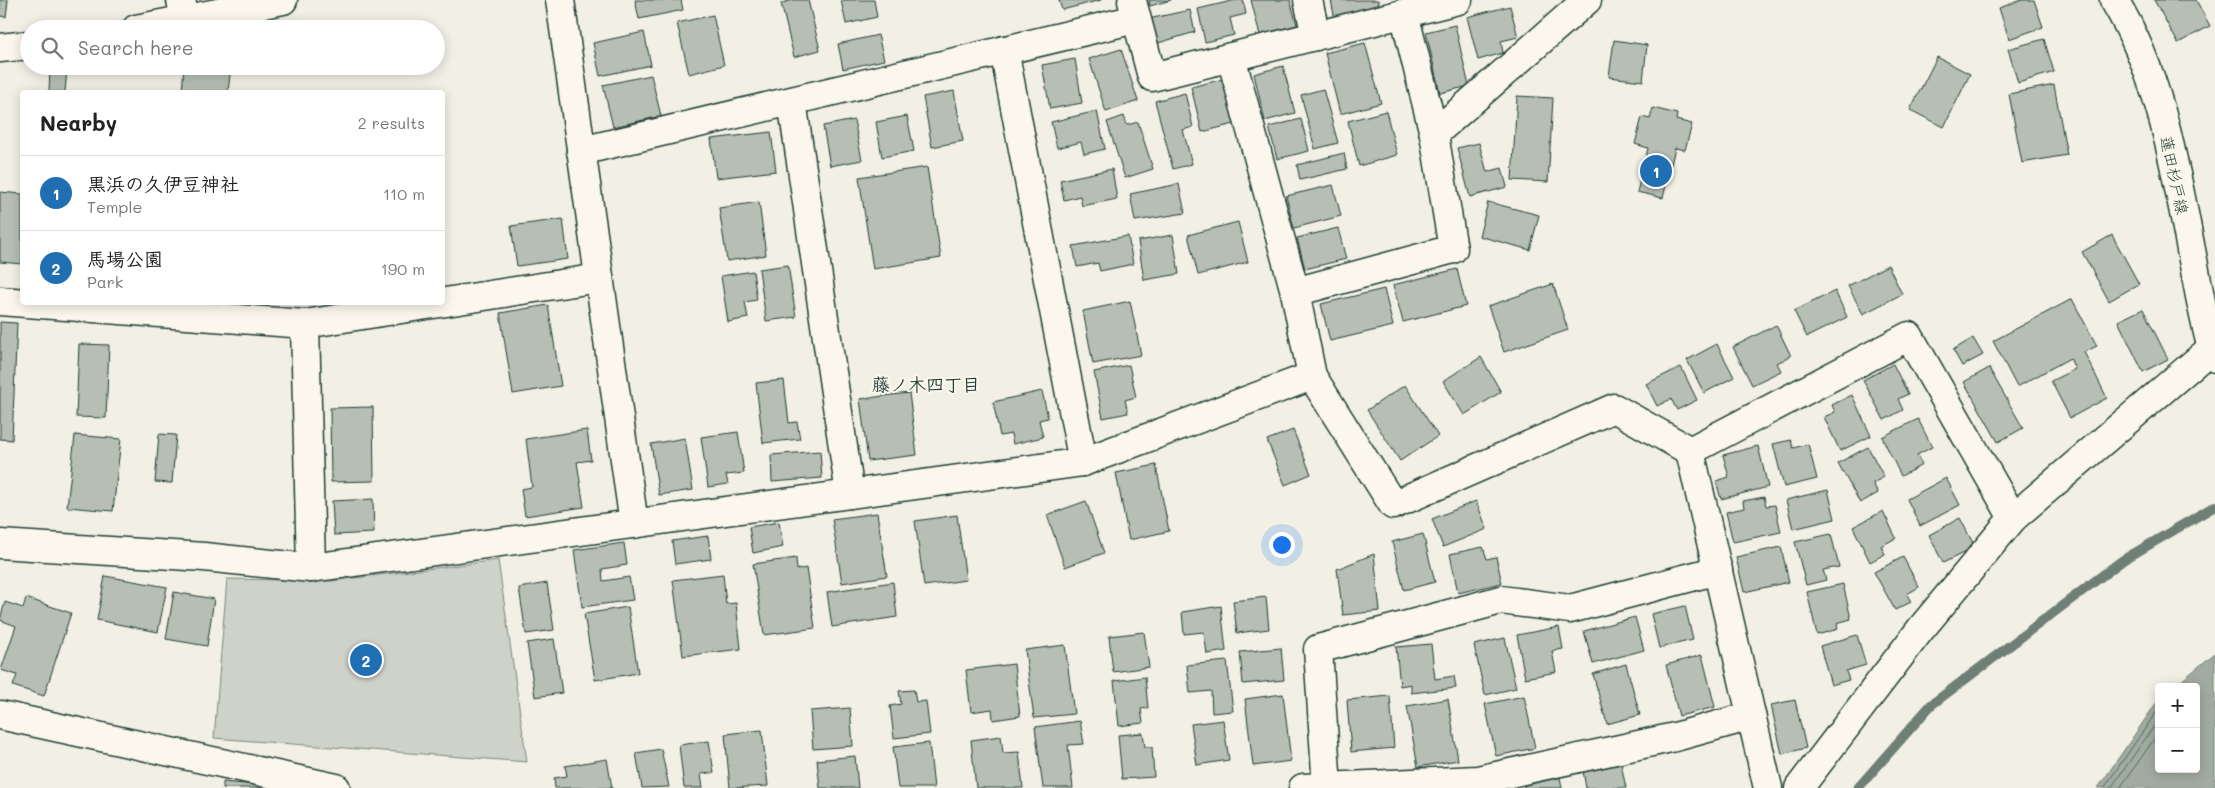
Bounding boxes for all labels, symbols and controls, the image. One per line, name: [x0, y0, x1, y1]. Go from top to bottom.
search box: [20, 20, 445, 75]
icon: search: [38, 34, 66, 62]
text: Search here: [78, 35, 194, 60]
text: Nearby: [40, 109, 117, 136]
text: 2 results: [358, 112, 425, 133]
street label: 蓮田杉戸線: [2156, 134, 2194, 216]
pin: 1: [1640, 152, 1672, 190]
text: 黒浜の久伊豆神社: [87, 171, 239, 196]
text: 1: [52, 183, 60, 204]
text: 110 m: [383, 183, 425, 204]
text: Temple: [87, 196, 142, 217]
text: 馬場公園: [87, 246, 163, 271]
text: 2: [52, 258, 60, 279]
text: 190 m: [381, 258, 425, 279]
text: Park: [87, 271, 123, 292]
district label: 藤ノ木四丁目: [872, 372, 980, 396]
your location: [1269, 532, 1295, 558]
pin: 2: [350, 641, 382, 679]
map controls: [2155, 683, 2200, 773]
button: +: [2155, 683, 2200, 728]
button: −: [2155, 728, 2200, 773]

